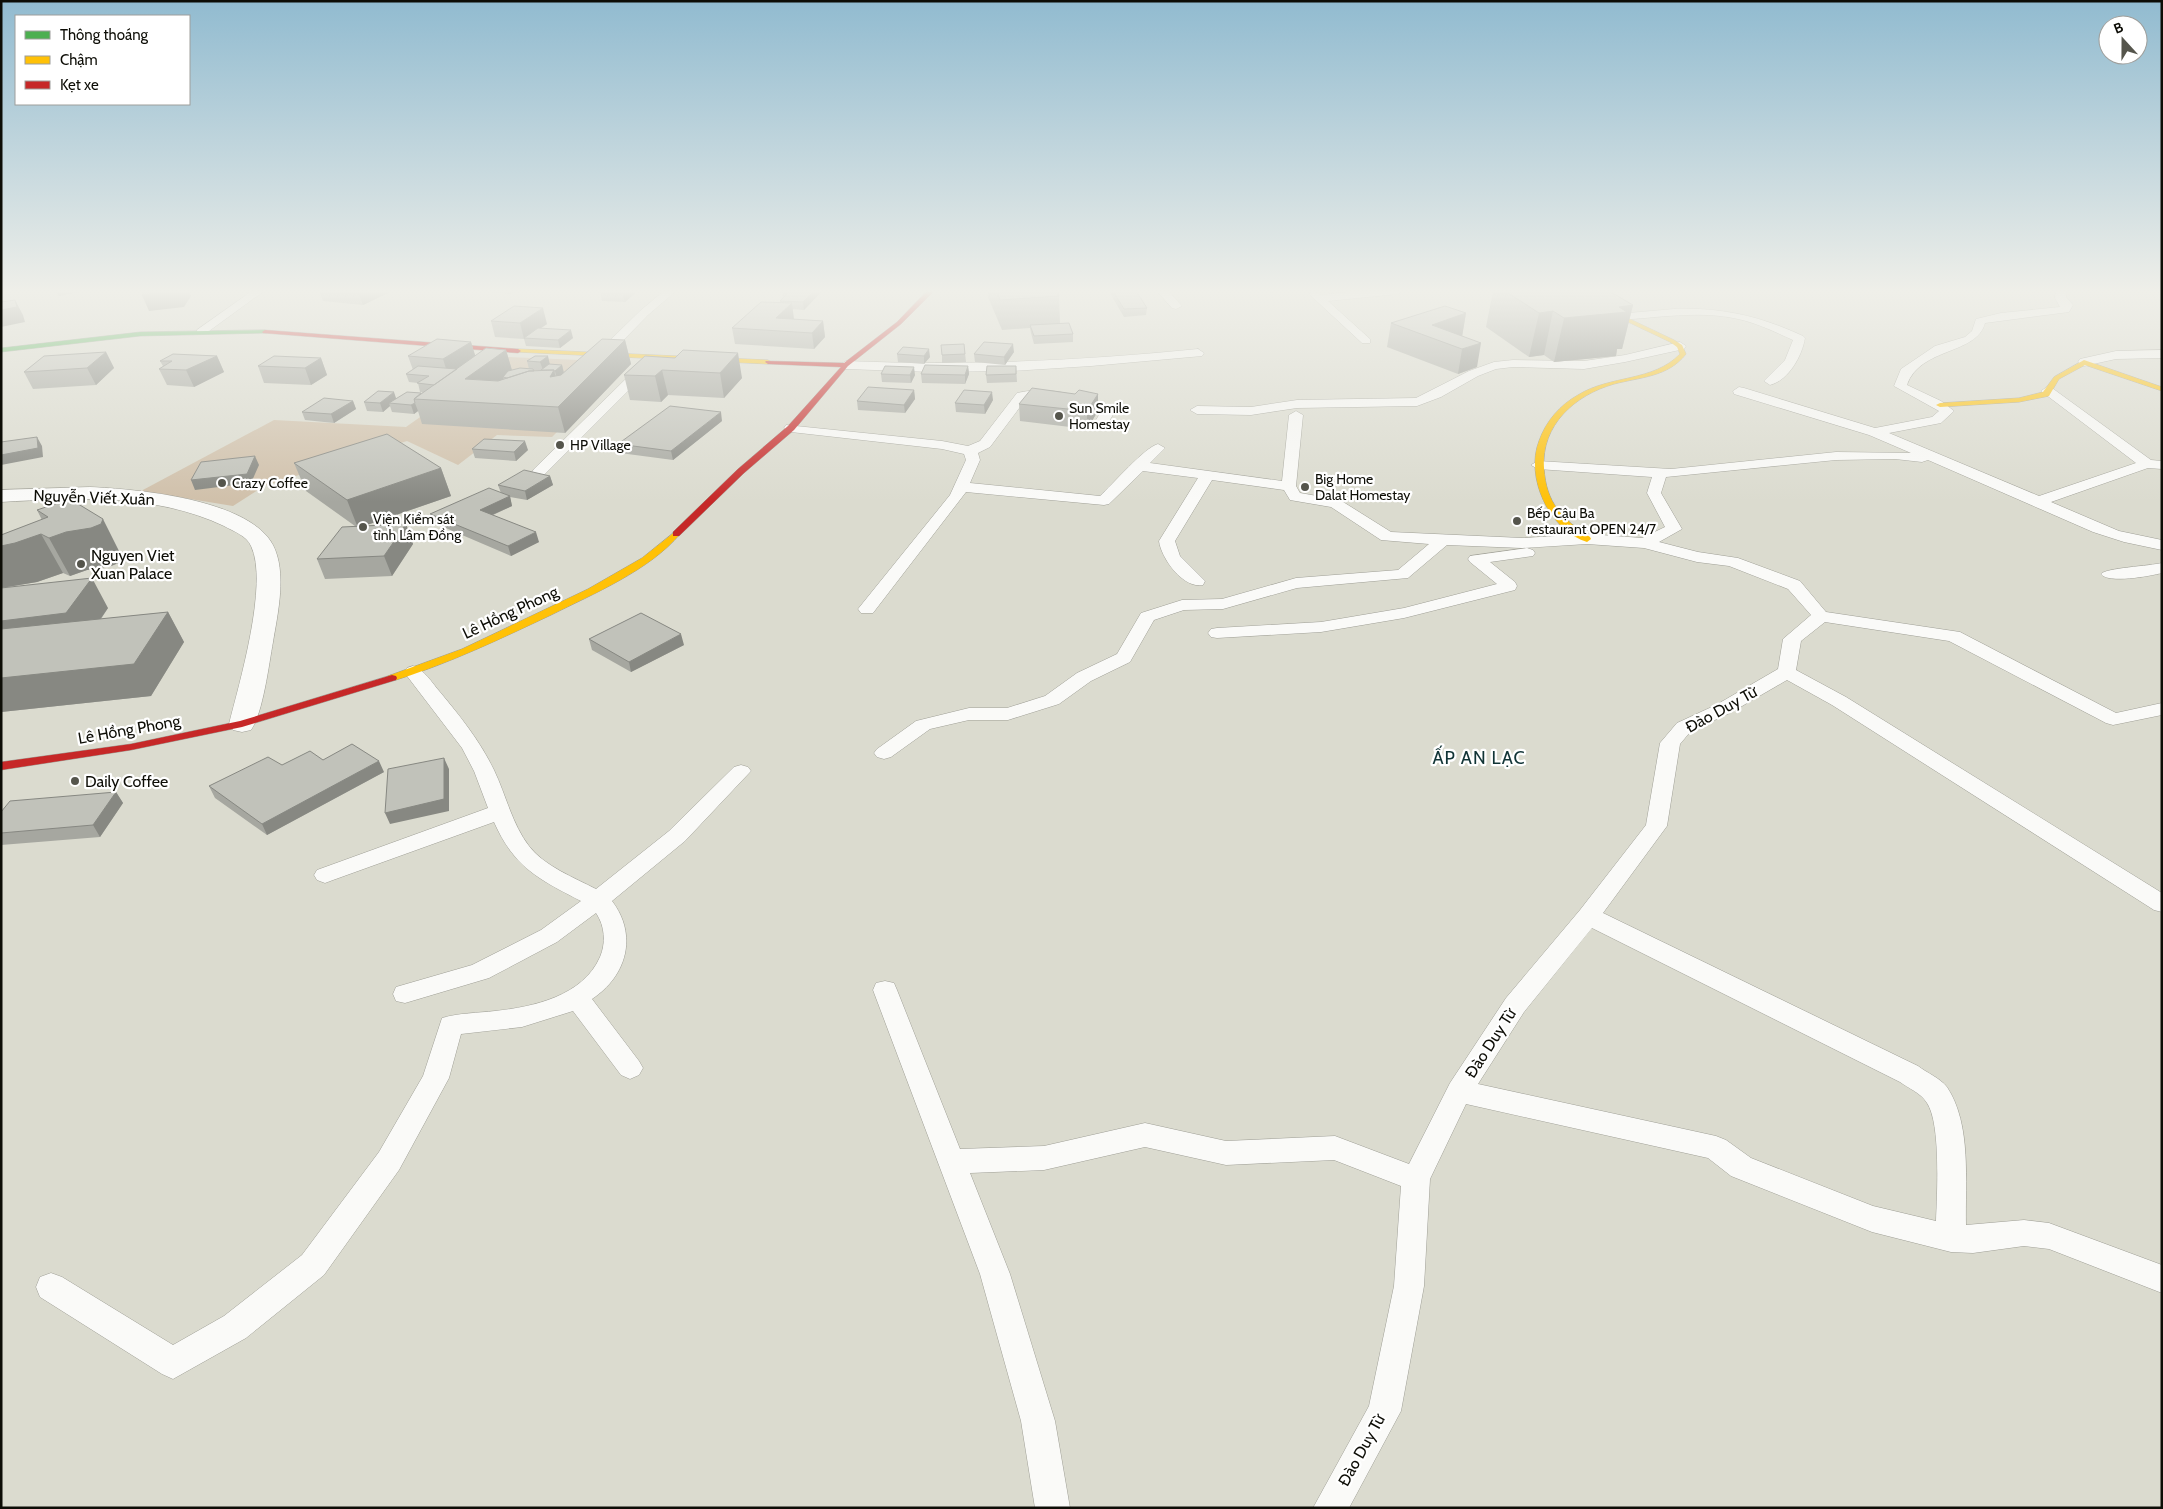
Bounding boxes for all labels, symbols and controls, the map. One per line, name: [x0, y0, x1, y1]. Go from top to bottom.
legend: [15, 15, 190, 105]
north arrow: [2098, 15, 2148, 65]
text: B: [2111, 18, 2126, 38]
text: Thông thoáng: [60, 26, 149, 44]
text: Chậm: [60, 51, 98, 69]
text: Kẹt xe: [60, 76, 99, 94]
place label: Sun Smile Homestay: [1069, 399, 1130, 433]
marker: Sun Smile Homestay: [1053, 410, 1065, 422]
place label: HP Village: [570, 436, 631, 454]
marker: HP Village: [554, 439, 566, 451]
place label: Big Home Dalat Homestay: [1315, 470, 1410, 504]
place label: Crazy Coffee: [232, 474, 308, 492]
marker: Crazy Coffee: [216, 477, 228, 489]
marker: Big Home Dalat Homestay: [1299, 481, 1311, 493]
street label: Nguyễn Viết Xuân: [33, 486, 155, 509]
place label: Bếp Cậu Ba restaurant OPEN 24/7: [1527, 504, 1656, 538]
place label: Viện Kiểm sát tỉnh Lâm Đồng: [373, 510, 462, 544]
marker: Bếp Cậu Ba restaurant OPEN 24/7: [1511, 515, 1523, 527]
marker: Viện Kiểm sát tỉnh Lâm Đồng: [357, 521, 369, 533]
place label: Nguyen Viet Xuan Palace: [91, 546, 175, 583]
marker: Nguyen Viet Xuan Palace: [75, 558, 87, 570]
street label: Lê Hồng Phong: [459, 582, 562, 643]
street label: Đào Duy Từ: [1682, 681, 1762, 737]
street label: Lê Hồng Phong: [76, 711, 183, 748]
district label: ẤP AN LẠC: [1432, 745, 1526, 769]
place label: Daily Coffee: [85, 772, 168, 791]
marker: Daily Coffee: [69, 775, 81, 787]
street label: Đào Duy Từ: [1461, 1004, 1521, 1082]
street label: Đào Duy Từ: [1334, 1410, 1390, 1489]

